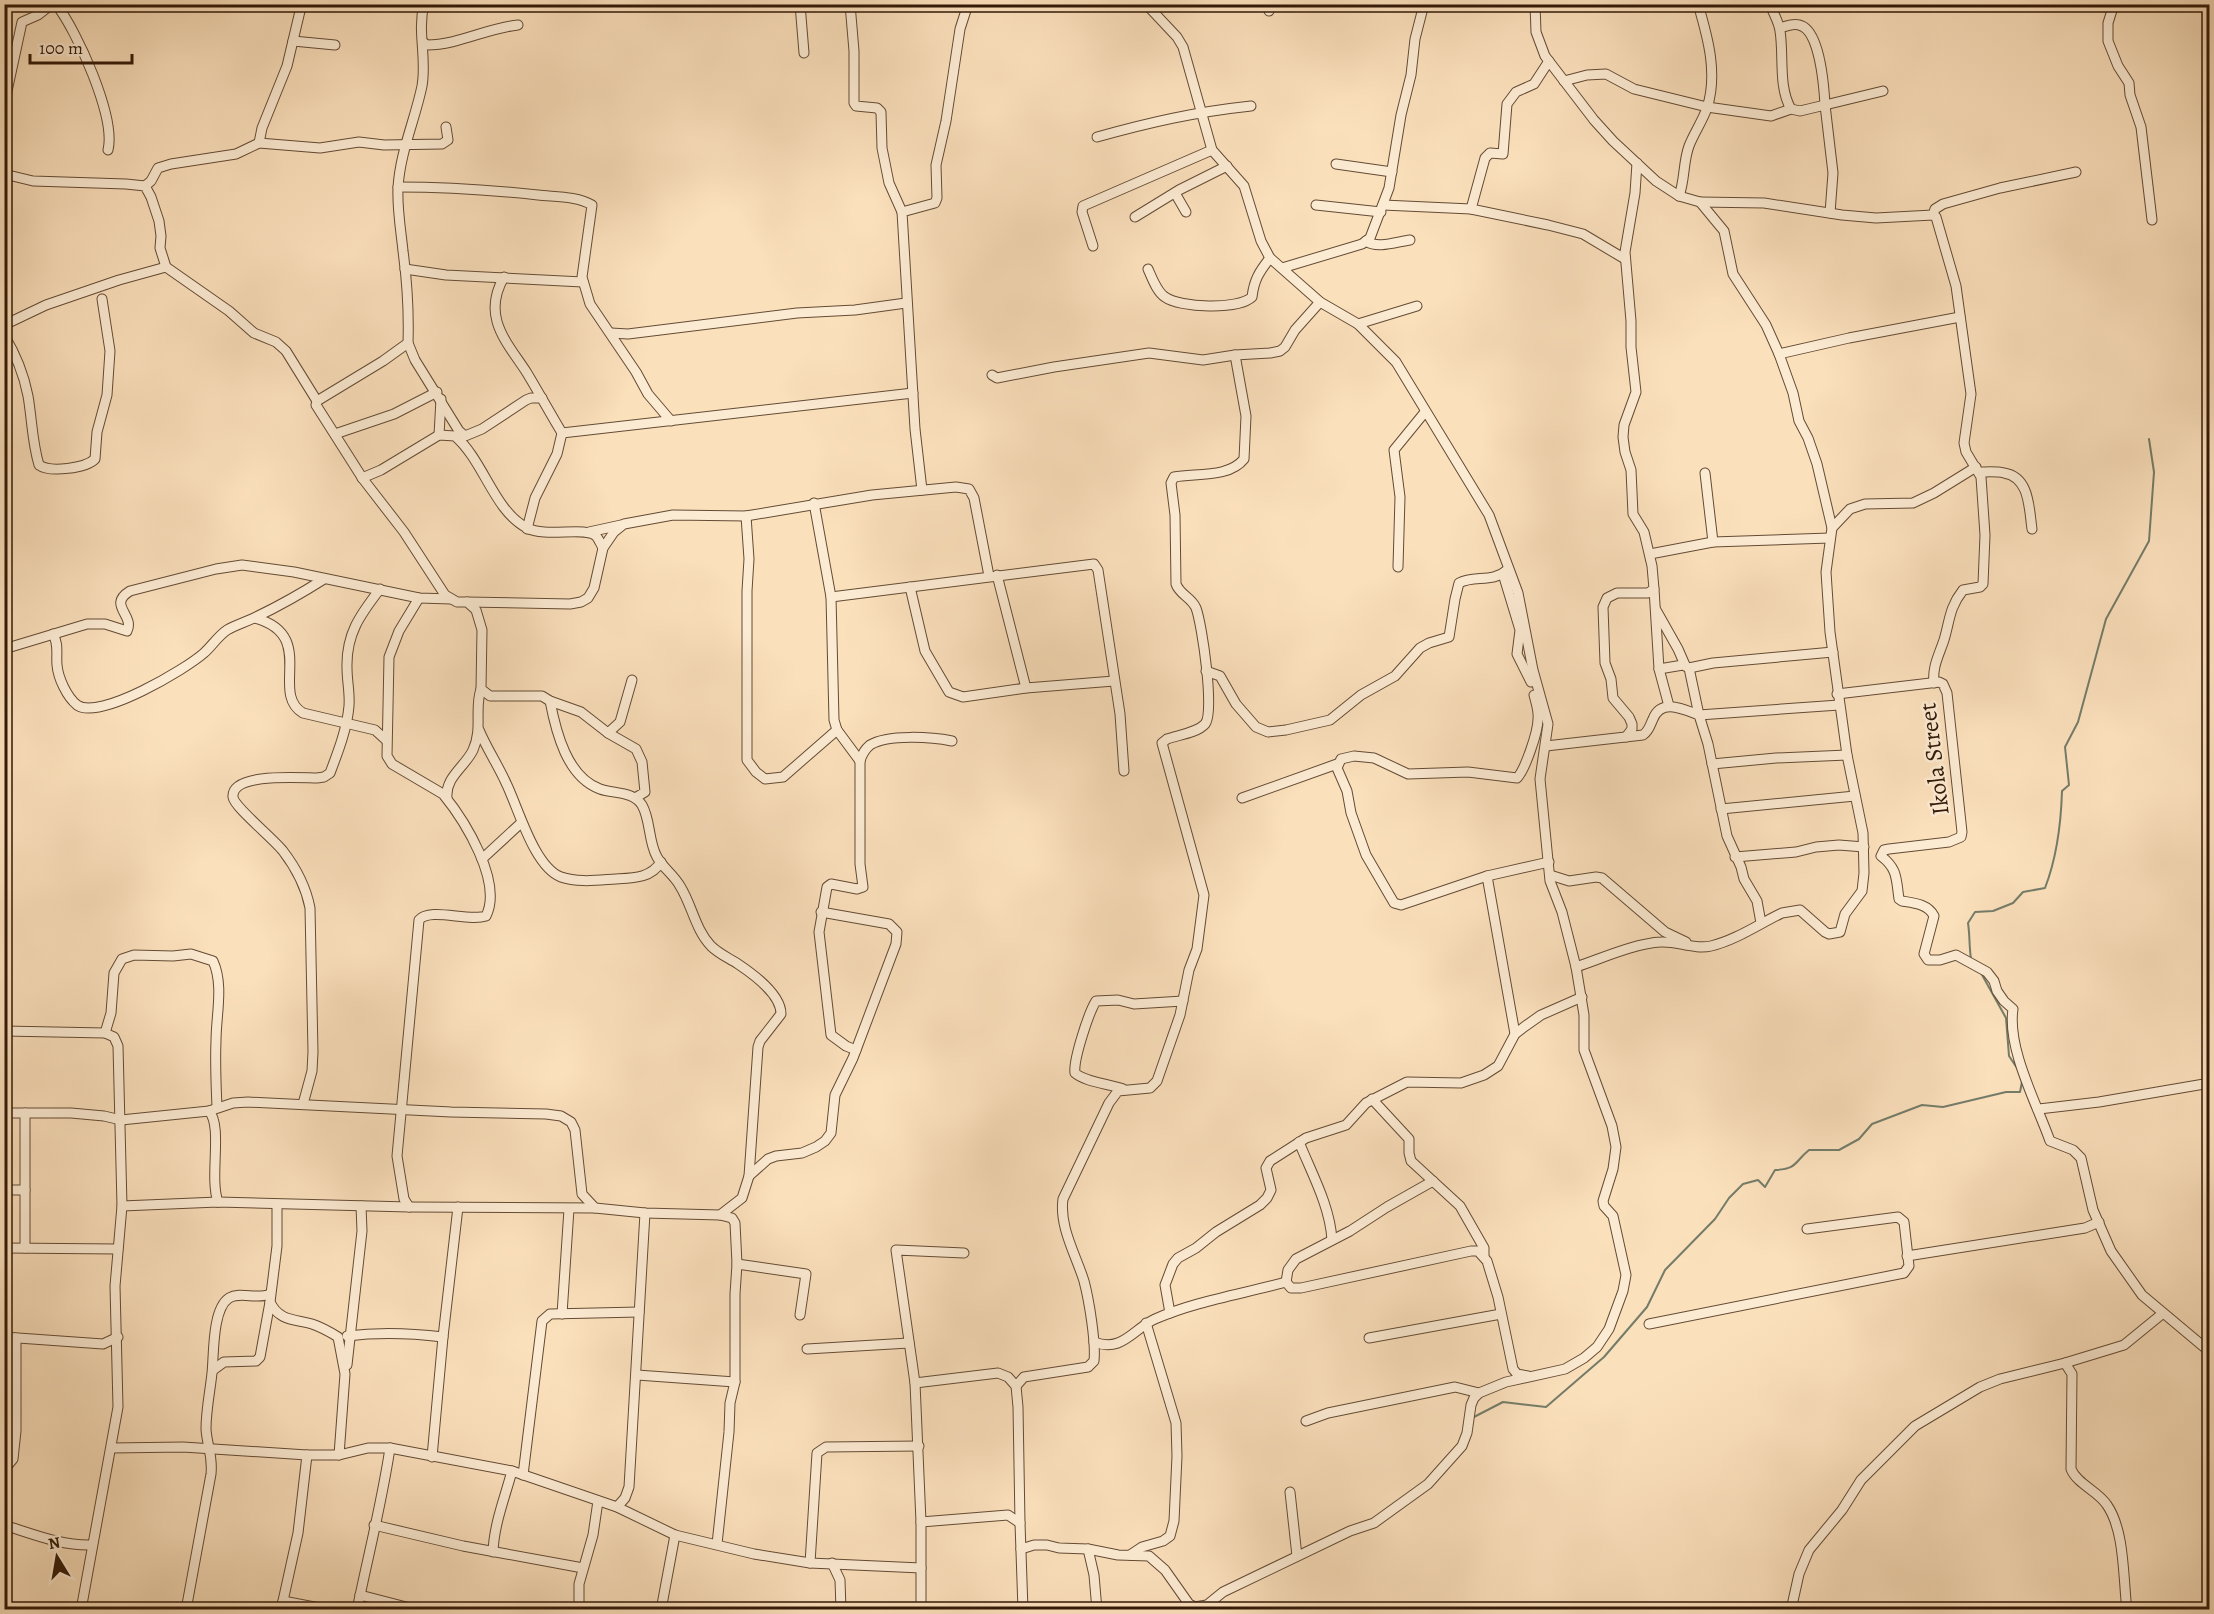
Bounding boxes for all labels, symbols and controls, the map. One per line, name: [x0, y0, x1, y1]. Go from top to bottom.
scale bar: [30, 27, 132, 65]
text: 100 m: [39, 36, 83, 60]
street label: Ikola Street: [1911, 701, 1957, 817]
north arrow: [27, 1527, 87, 1587]
text: N: [47, 1531, 62, 1555]

